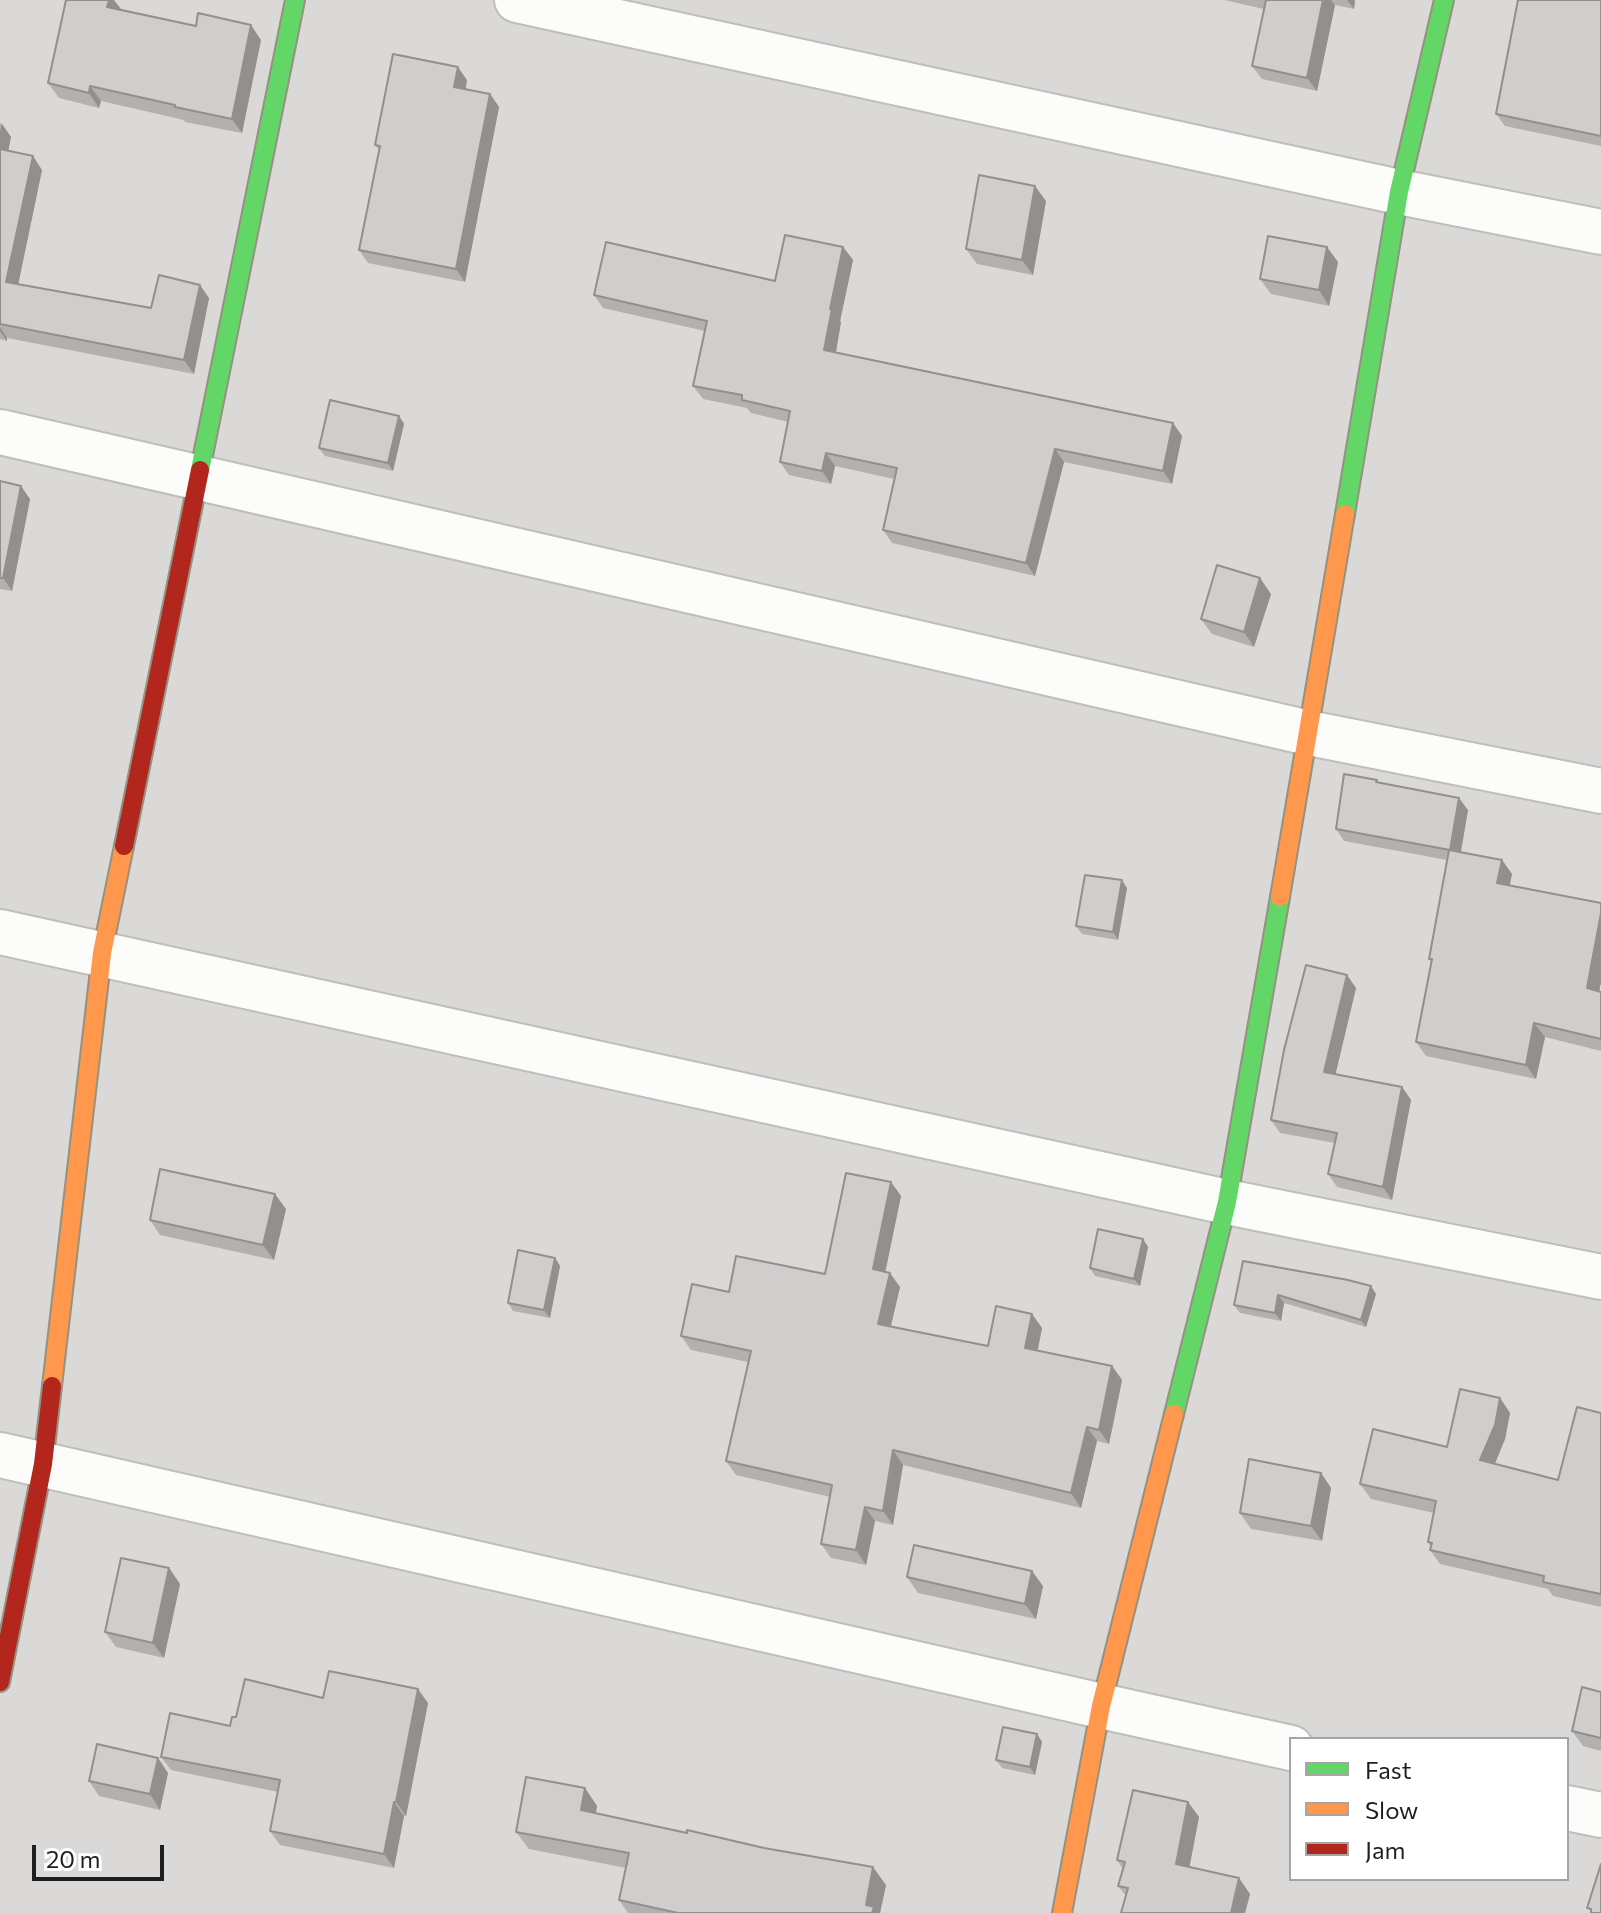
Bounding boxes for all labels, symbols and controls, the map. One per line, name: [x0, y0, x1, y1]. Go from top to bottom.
legend: [1289, 1737, 1569, 1881]
text: Fast: [1365, 1755, 1412, 1784]
text: Slow: [1365, 1795, 1418, 1824]
scale bar: [36, 1829, 168, 1879]
text: Jam: [1365, 1835, 1405, 1864]
text: 20 m: [46, 1844, 100, 1873]

